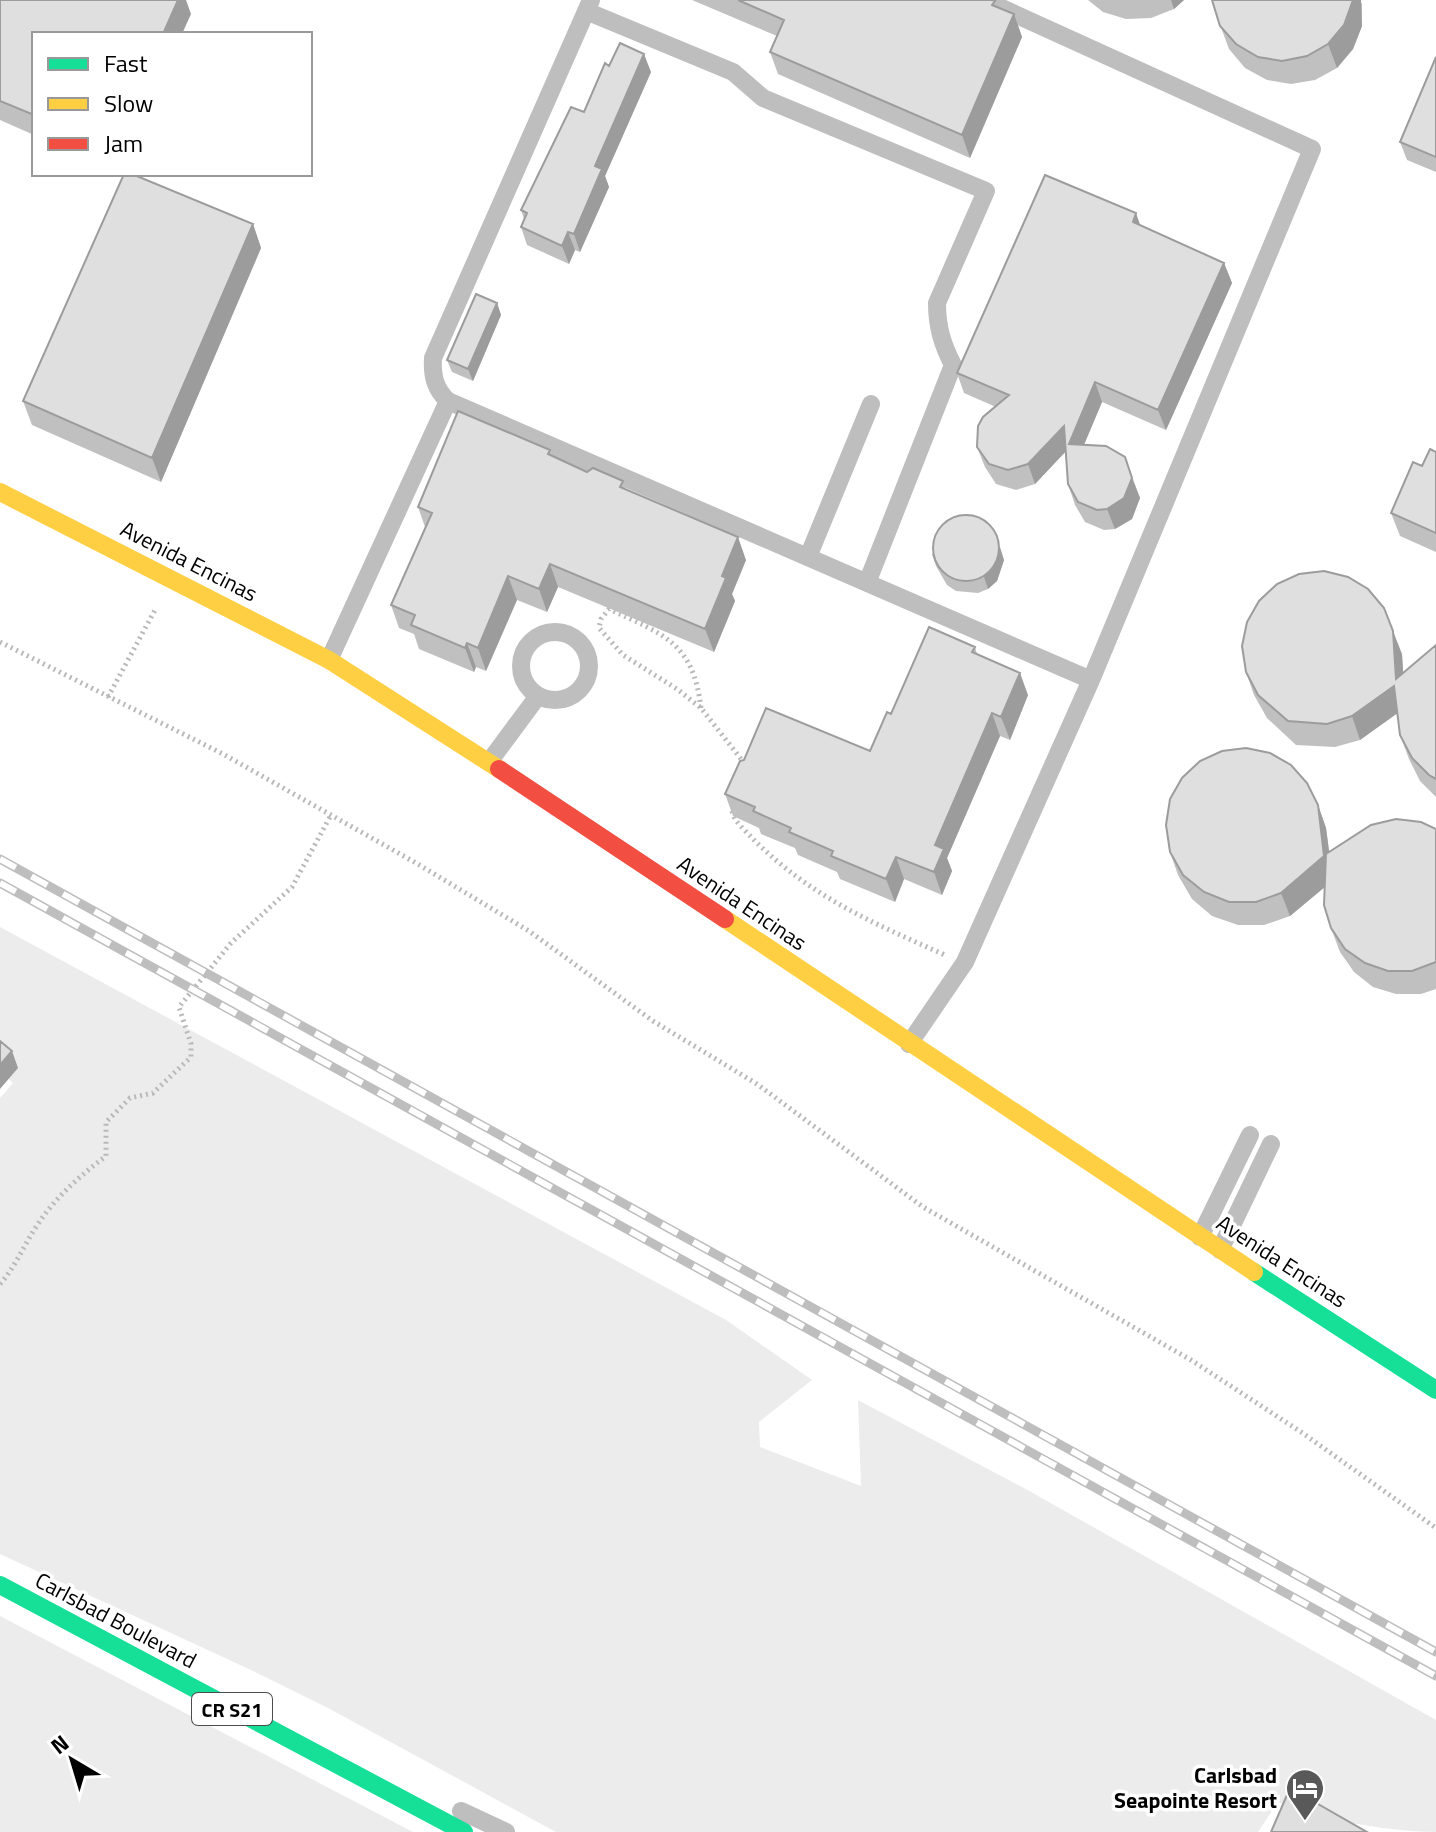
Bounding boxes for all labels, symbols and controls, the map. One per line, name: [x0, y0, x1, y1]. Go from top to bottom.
legend: [32, 32, 312, 176]
text: Fast: [104, 45, 148, 81]
text: Slow: [104, 85, 153, 121]
text: Jam: [104, 125, 143, 161]
street label: Avenida Encinas: [115, 512, 263, 610]
street label: Avenida Encinas: [670, 847, 814, 959]
street label: Avenida Encinas: [1210, 1206, 1354, 1316]
street label: Carlsbad Boulevard: [29, 1563, 203, 1677]
road number: CR S21: [192, 1693, 272, 1725]
north arrow: [32, 1720, 112, 1800]
text: N: [43, 1726, 76, 1762]
place label: Carlsbad Seapointe Resort: [1114, 1758, 1277, 1817]
hotel icon: Carlsbad Seapointe Resort: [1284, 1767, 1326, 1822]

